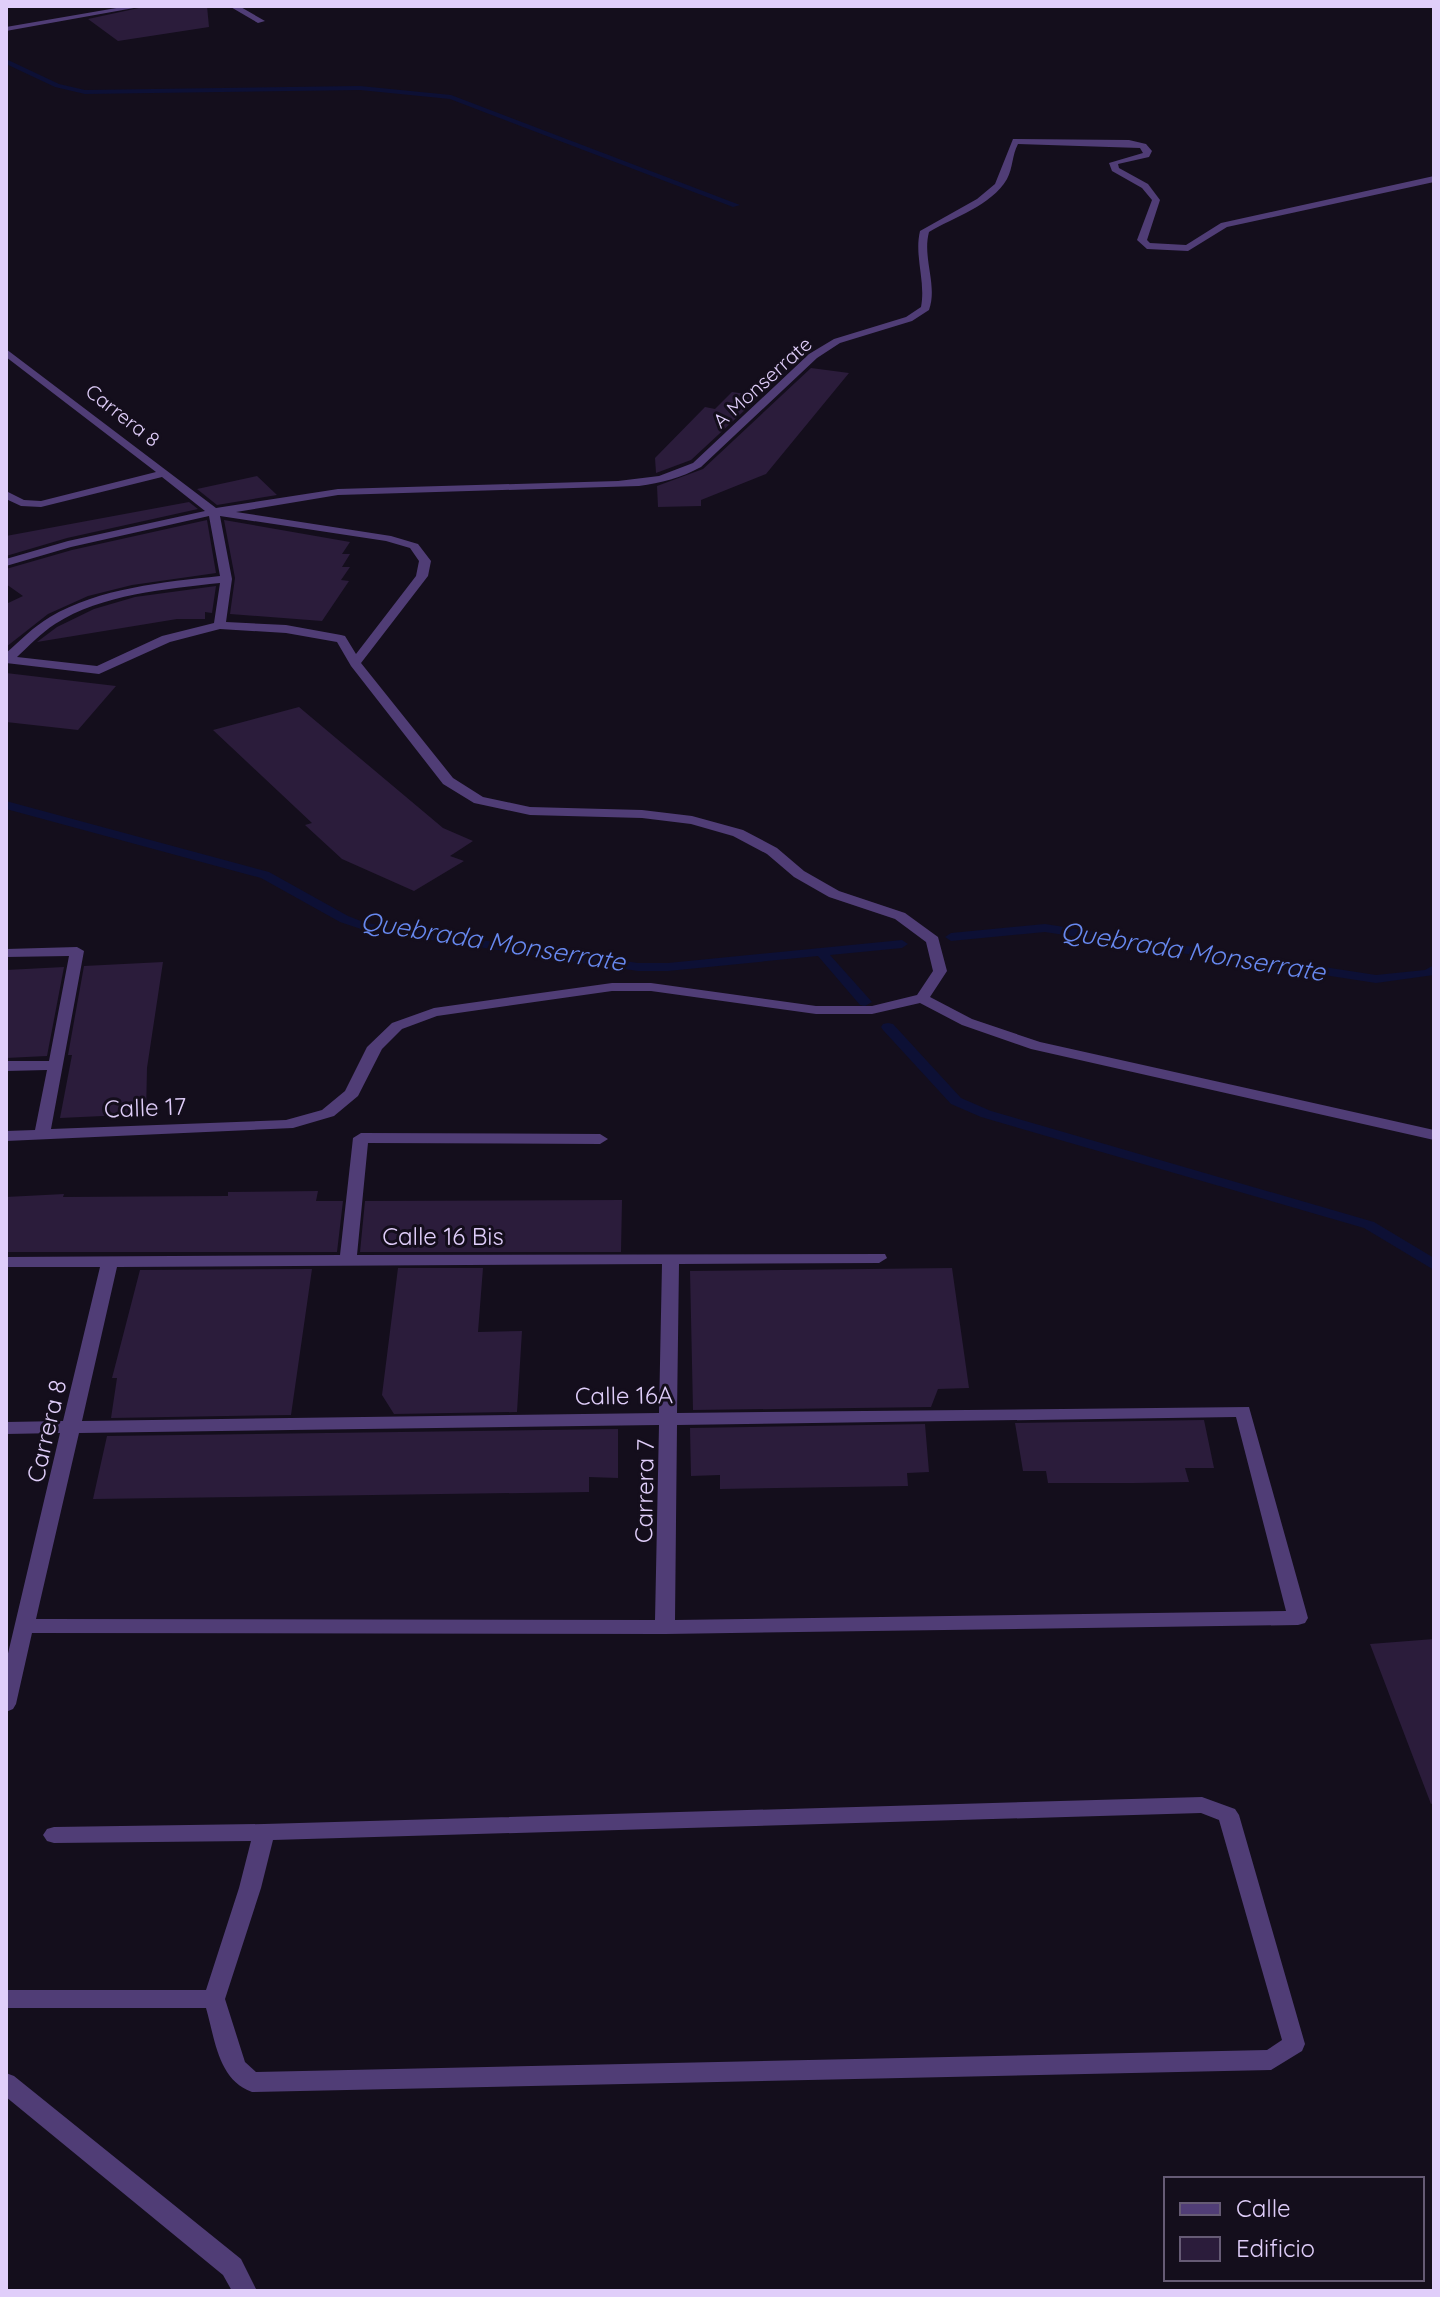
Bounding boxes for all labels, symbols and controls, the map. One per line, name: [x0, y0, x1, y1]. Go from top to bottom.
street label: A Monserrate: [707, 331, 817, 433]
street label: Carrera 8: [81, 378, 165, 452]
water label: Quebrada Monserrate: [358, 904, 629, 978]
water label: Quebrada Monserrate: [1058, 914, 1329, 988]
street label: Calle 17: [103, 1091, 187, 1123]
street label: Calle 16 Bis: [382, 1221, 504, 1251]
street label: Carrera 8: [20, 1377, 72, 1485]
street label: Calle 16A: [575, 1379, 673, 1411]
street label: Carrera 7: [628, 1439, 660, 1543]
legend: [1164, 2177, 1424, 2281]
text: Calle: [1236, 2193, 1291, 2223]
text: Edificio: [1236, 2233, 1315, 2263]

